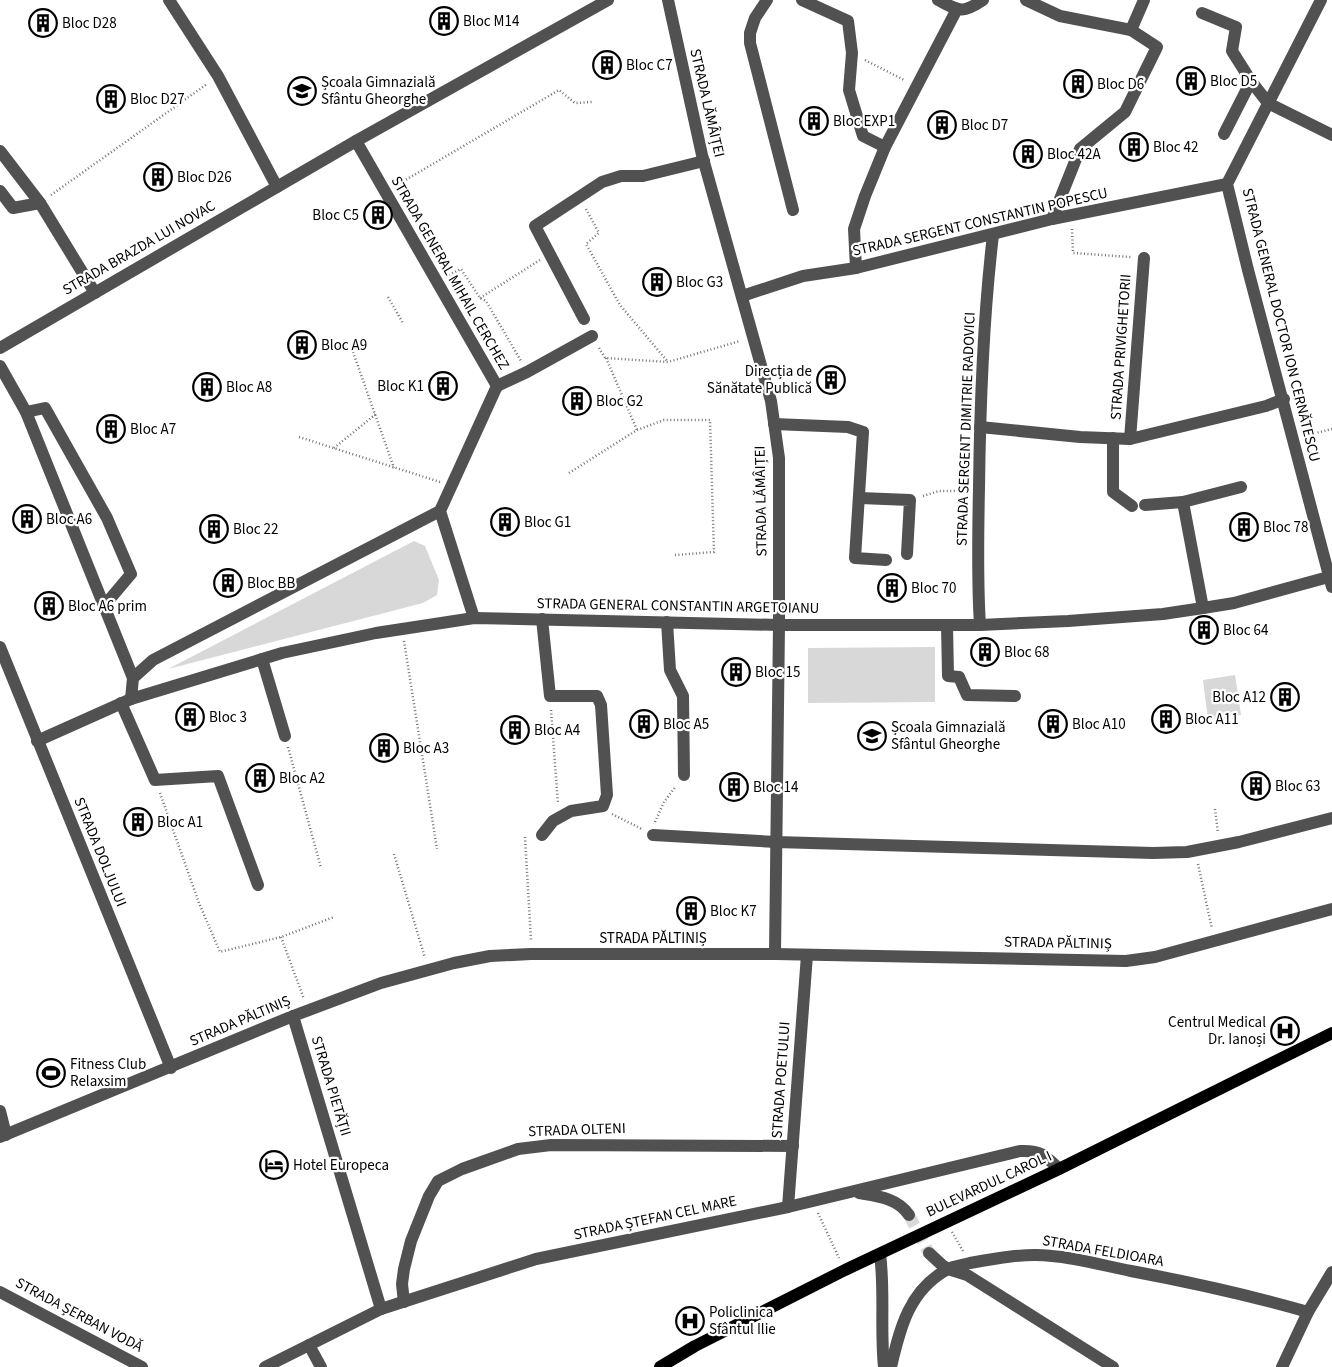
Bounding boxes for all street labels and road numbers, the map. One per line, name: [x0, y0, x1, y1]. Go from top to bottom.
street label: STRADA LĂMÂIȚEI: [684, 47, 730, 159]
street label: STRADA GENERAL MIHAIL CERCHEZ: [386, 172, 514, 374]
street label: STRADA SERGENT CONSTANTIN POPESCU: [850, 182, 1110, 262]
street label: STRADA GENERAL DOCTOR ION CERNĂTESCU: [1237, 186, 1325, 464]
street label: STRADA BRAZDA LUI NOVAC: [59, 195, 220, 300]
street label: STRADA PRIVIGHETORII: [1105, 273, 1137, 421]
street label: STRADA SERGENT DIMITRIE RADOVICI: [951, 312, 981, 546]
street label: STRADA LĂMÂIȚEI: [750, 445, 772, 557]
street label: STRADA GENERAL CONSTANTIN ARGETOIANU: [536, 593, 820, 619]
street label: STRADA DOLJULUI: [68, 794, 132, 910]
street label: STRADA PĂLTINIȘ: [599, 928, 707, 949]
street label: STRADA PĂLTINIȘ: [1004, 932, 1112, 954]
street label: STRADA PĂLTINIȘ: [186, 990, 294, 1052]
street label: STRADA POETULUI: [766, 1021, 796, 1139]
street label: STRADA PIETĂȚII: [306, 1033, 356, 1139]
street label: STRADA OLTENI: [528, 1118, 626, 1142]
street label: BULEVARDUL CAROL I: [923, 1146, 1055, 1222]
street label: STRADA ȘTEFAN CEL MARE: [572, 1190, 739, 1246]
street label: STRADA FELDIOARA: [1041, 1230, 1166, 1272]
street label: STRADA ȘERBAN VODĂ: [12, 1273, 147, 1358]

